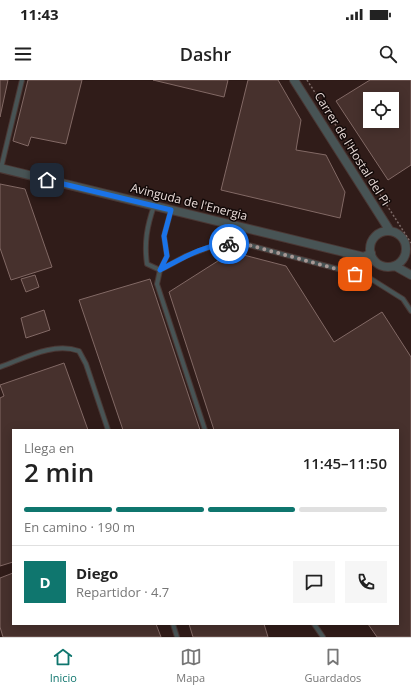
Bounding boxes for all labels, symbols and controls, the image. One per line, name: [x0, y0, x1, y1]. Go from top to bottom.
text: 11:43: [20, 4, 59, 24]
text: Dashr: [180, 42, 231, 66]
icon: menu: [12, 43, 34, 65]
icon: search: [377, 43, 399, 65]
street label: Carrer de l'Hostal del Pi: [311, 89, 394, 209]
map controls: [363, 92, 399, 128]
button: locate: [363, 92, 399, 128]
pin: [30, 163, 64, 197]
icon: home: [36, 169, 58, 191]
street label: Avinguda de l'Energia: [129, 179, 249, 224]
courier: [209, 224, 249, 264]
icon: bike: [218, 233, 240, 255]
pin: [338, 257, 372, 291]
icon: bag: [344, 263, 366, 285]
text: Llega en: [24, 439, 74, 457]
text: 11:45–11:50: [303, 453, 387, 473]
text: 2 min: [24, 454, 94, 490]
text: En camino · 190 m: [24, 518, 135, 536]
button: chat: [293, 561, 335, 603]
button: phone: [345, 561, 387, 603]
text: Diego: [76, 563, 118, 583]
text: D: [39, 572, 51, 592]
text: Repartidor · 4.7: [76, 583, 169, 601]
tab: Inicio: [50, 646, 77, 685]
tab: Mapa: [176, 646, 205, 685]
tab: Guardados: [305, 646, 361, 685]

